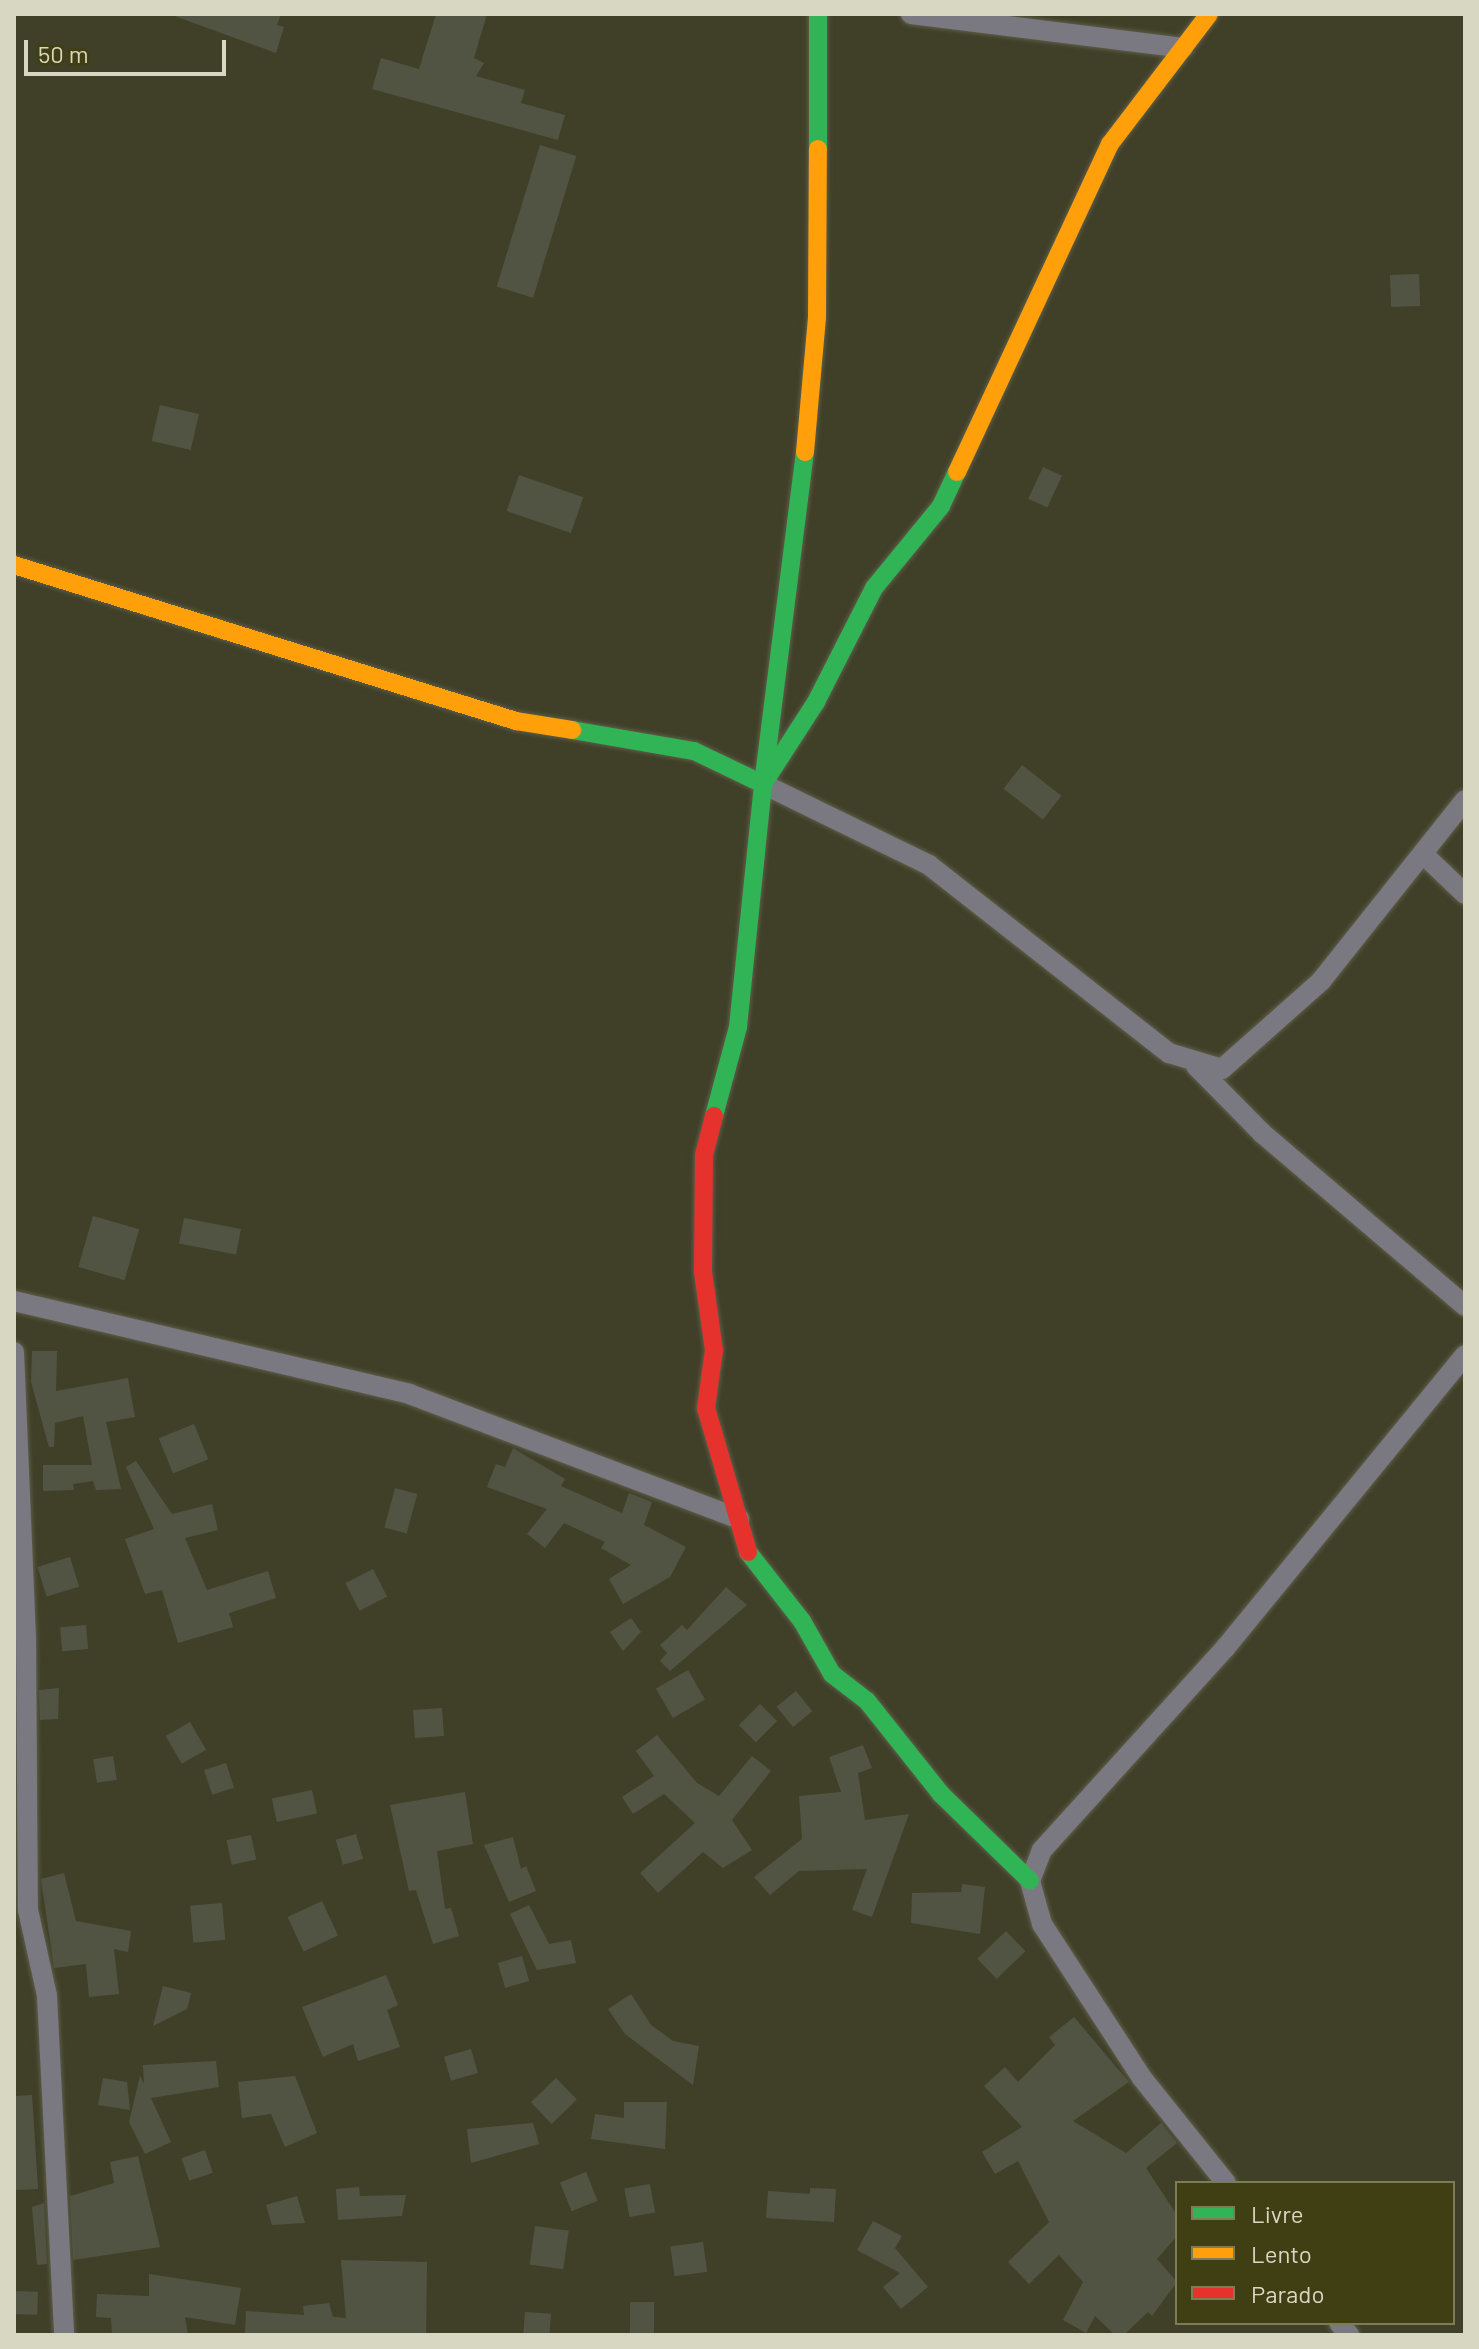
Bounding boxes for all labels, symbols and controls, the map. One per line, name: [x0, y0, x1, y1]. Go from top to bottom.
scale bar: [28, 24, 230, 74]
text: 50 m: [38, 39, 89, 68]
legend: [1175, 2181, 1455, 2325]
text: Livre: [1251, 2199, 1304, 2228]
text: Lento: [1251, 2239, 1312, 2268]
text: Parado: [1251, 2279, 1325, 2308]

